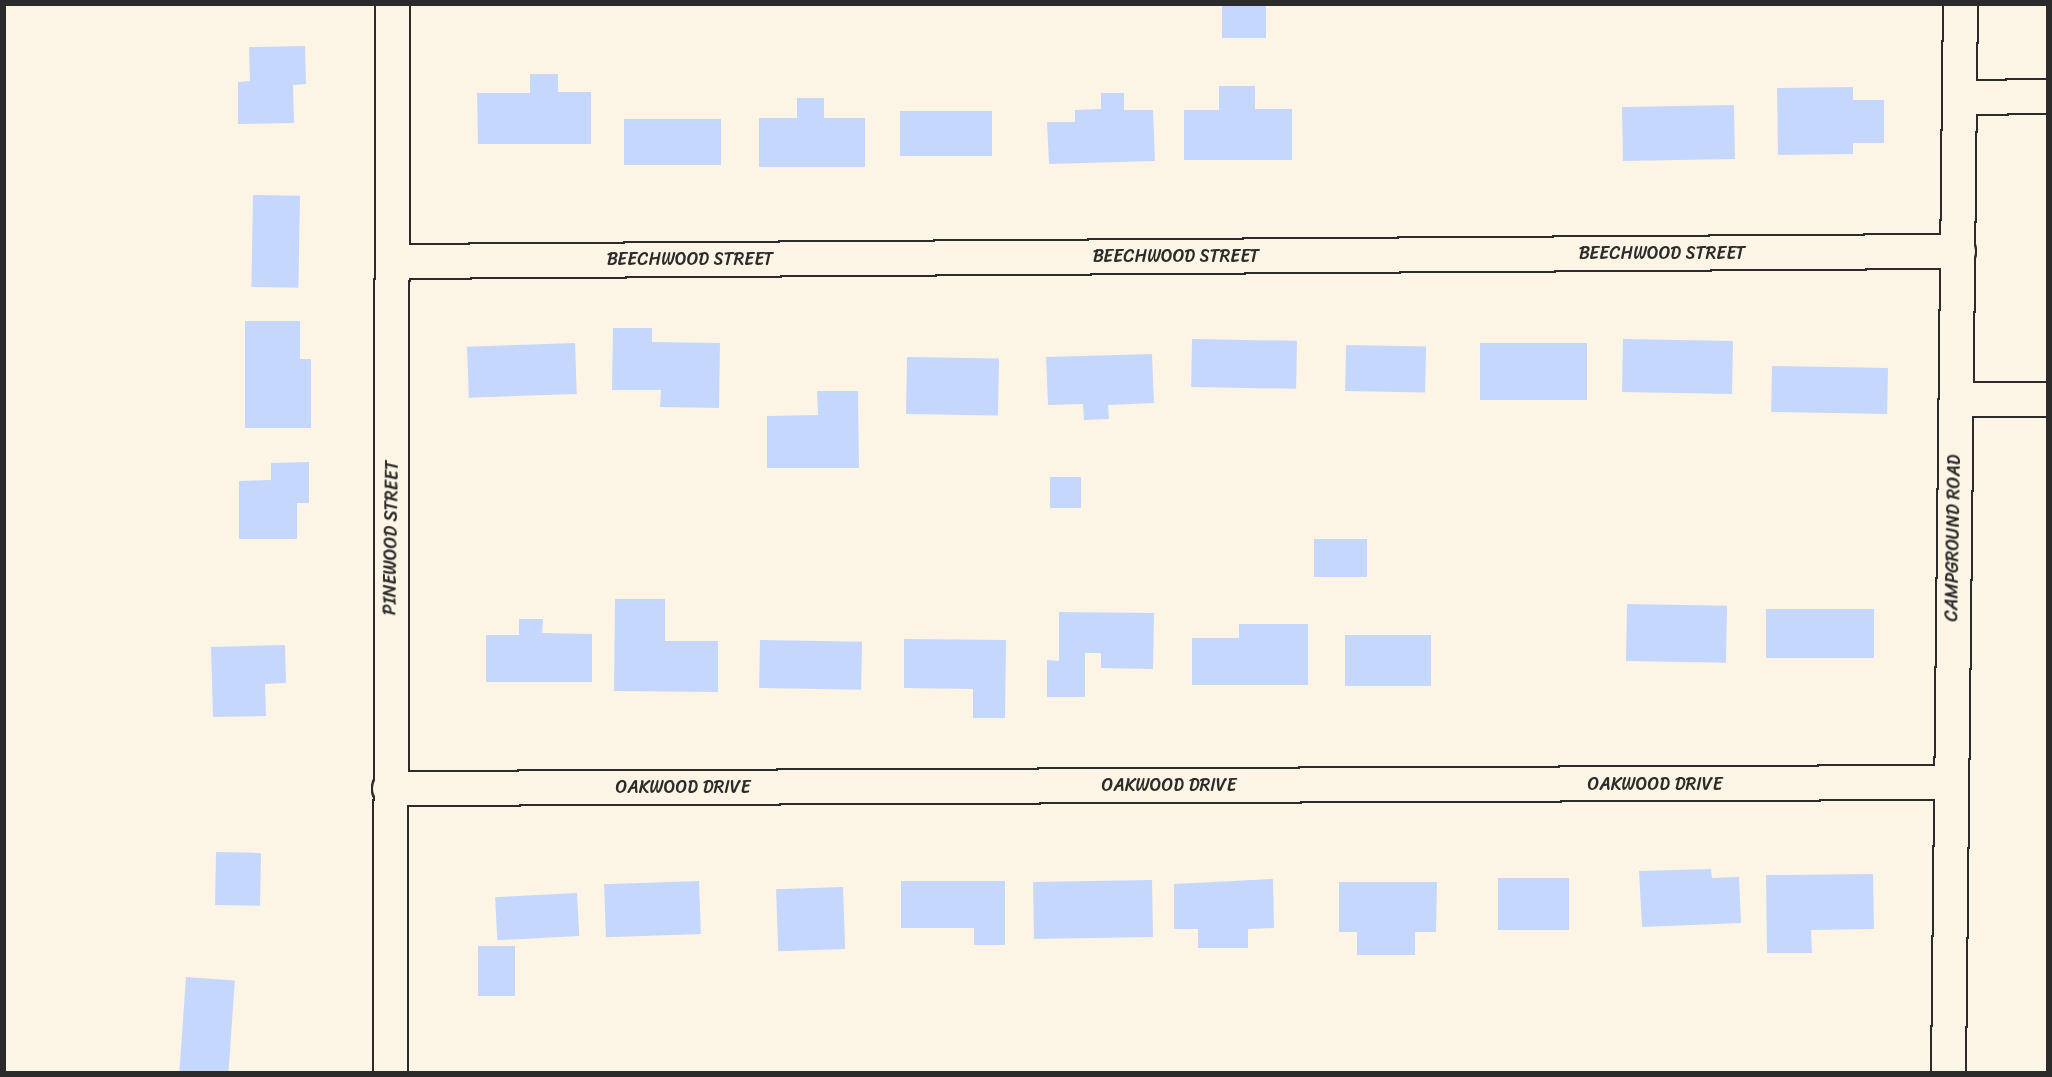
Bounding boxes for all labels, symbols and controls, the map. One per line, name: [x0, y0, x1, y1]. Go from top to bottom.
street label: BEECHWOOD STREET: [1578, 242, 1746, 264]
street label: BEECHWOOD STREET: [1092, 245, 1260, 267]
street label: BEECHWOOD STREET: [606, 248, 774, 270]
street label: CAMPGROUND ROAD: [1941, 454, 1965, 622]
street label: PINEWOOD STREET: [379, 460, 403, 616]
street label: OAKWOOD DRIVE: [1587, 773, 1723, 795]
street label: OAKWOOD DRIVE: [1101, 774, 1237, 796]
street label: OAKWOOD DRIVE: [615, 776, 751, 798]

